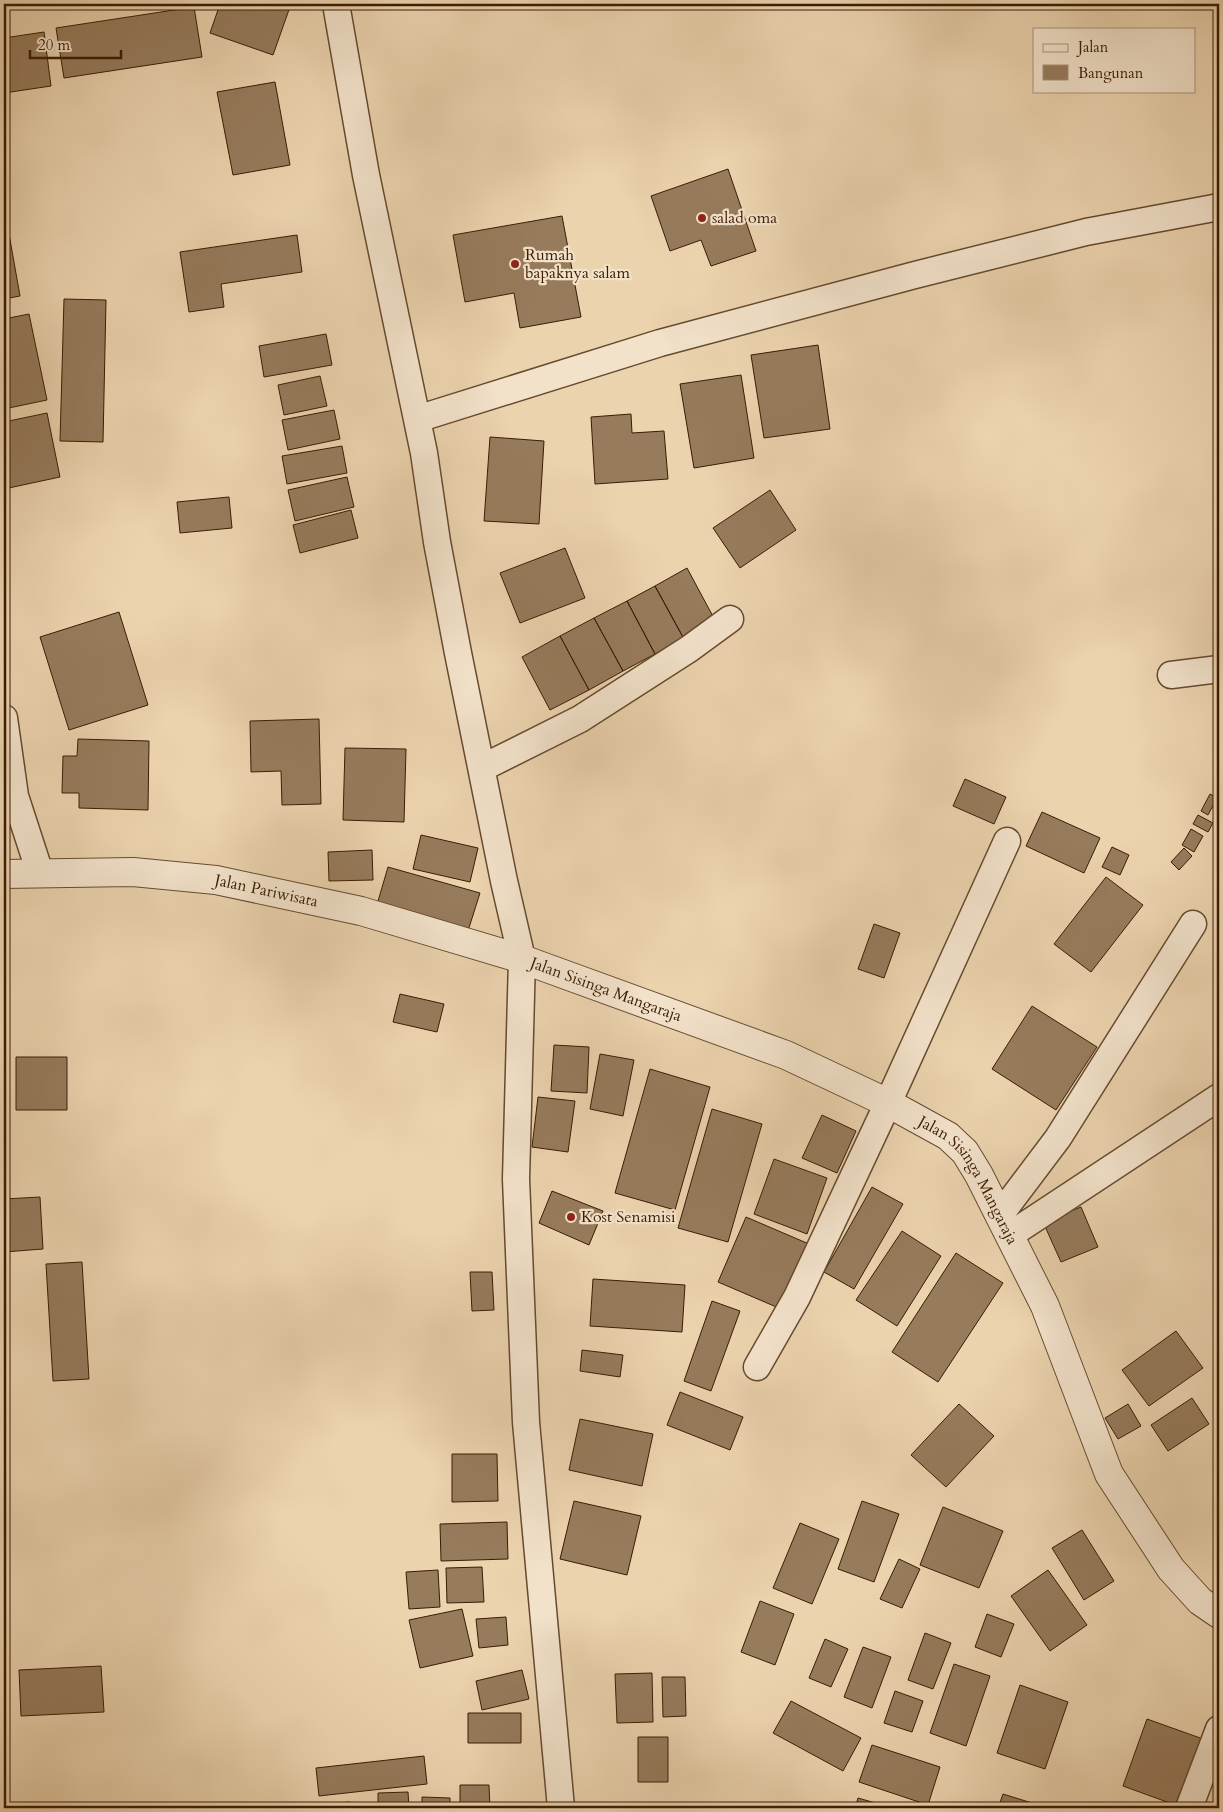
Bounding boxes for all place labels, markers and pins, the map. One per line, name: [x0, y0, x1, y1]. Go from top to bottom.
place label: salad oma: [712, 207, 777, 229]
marker: salad oma: [696, 212, 708, 224]
place label: Rumah bapaknya salam: [525, 244, 631, 284]
marker: Rumah bapaknya salam: [509, 258, 521, 270]
place label: Kost Senamisi: [581, 1206, 676, 1228]
marker: Kost Senamisi: [565, 1211, 577, 1223]

